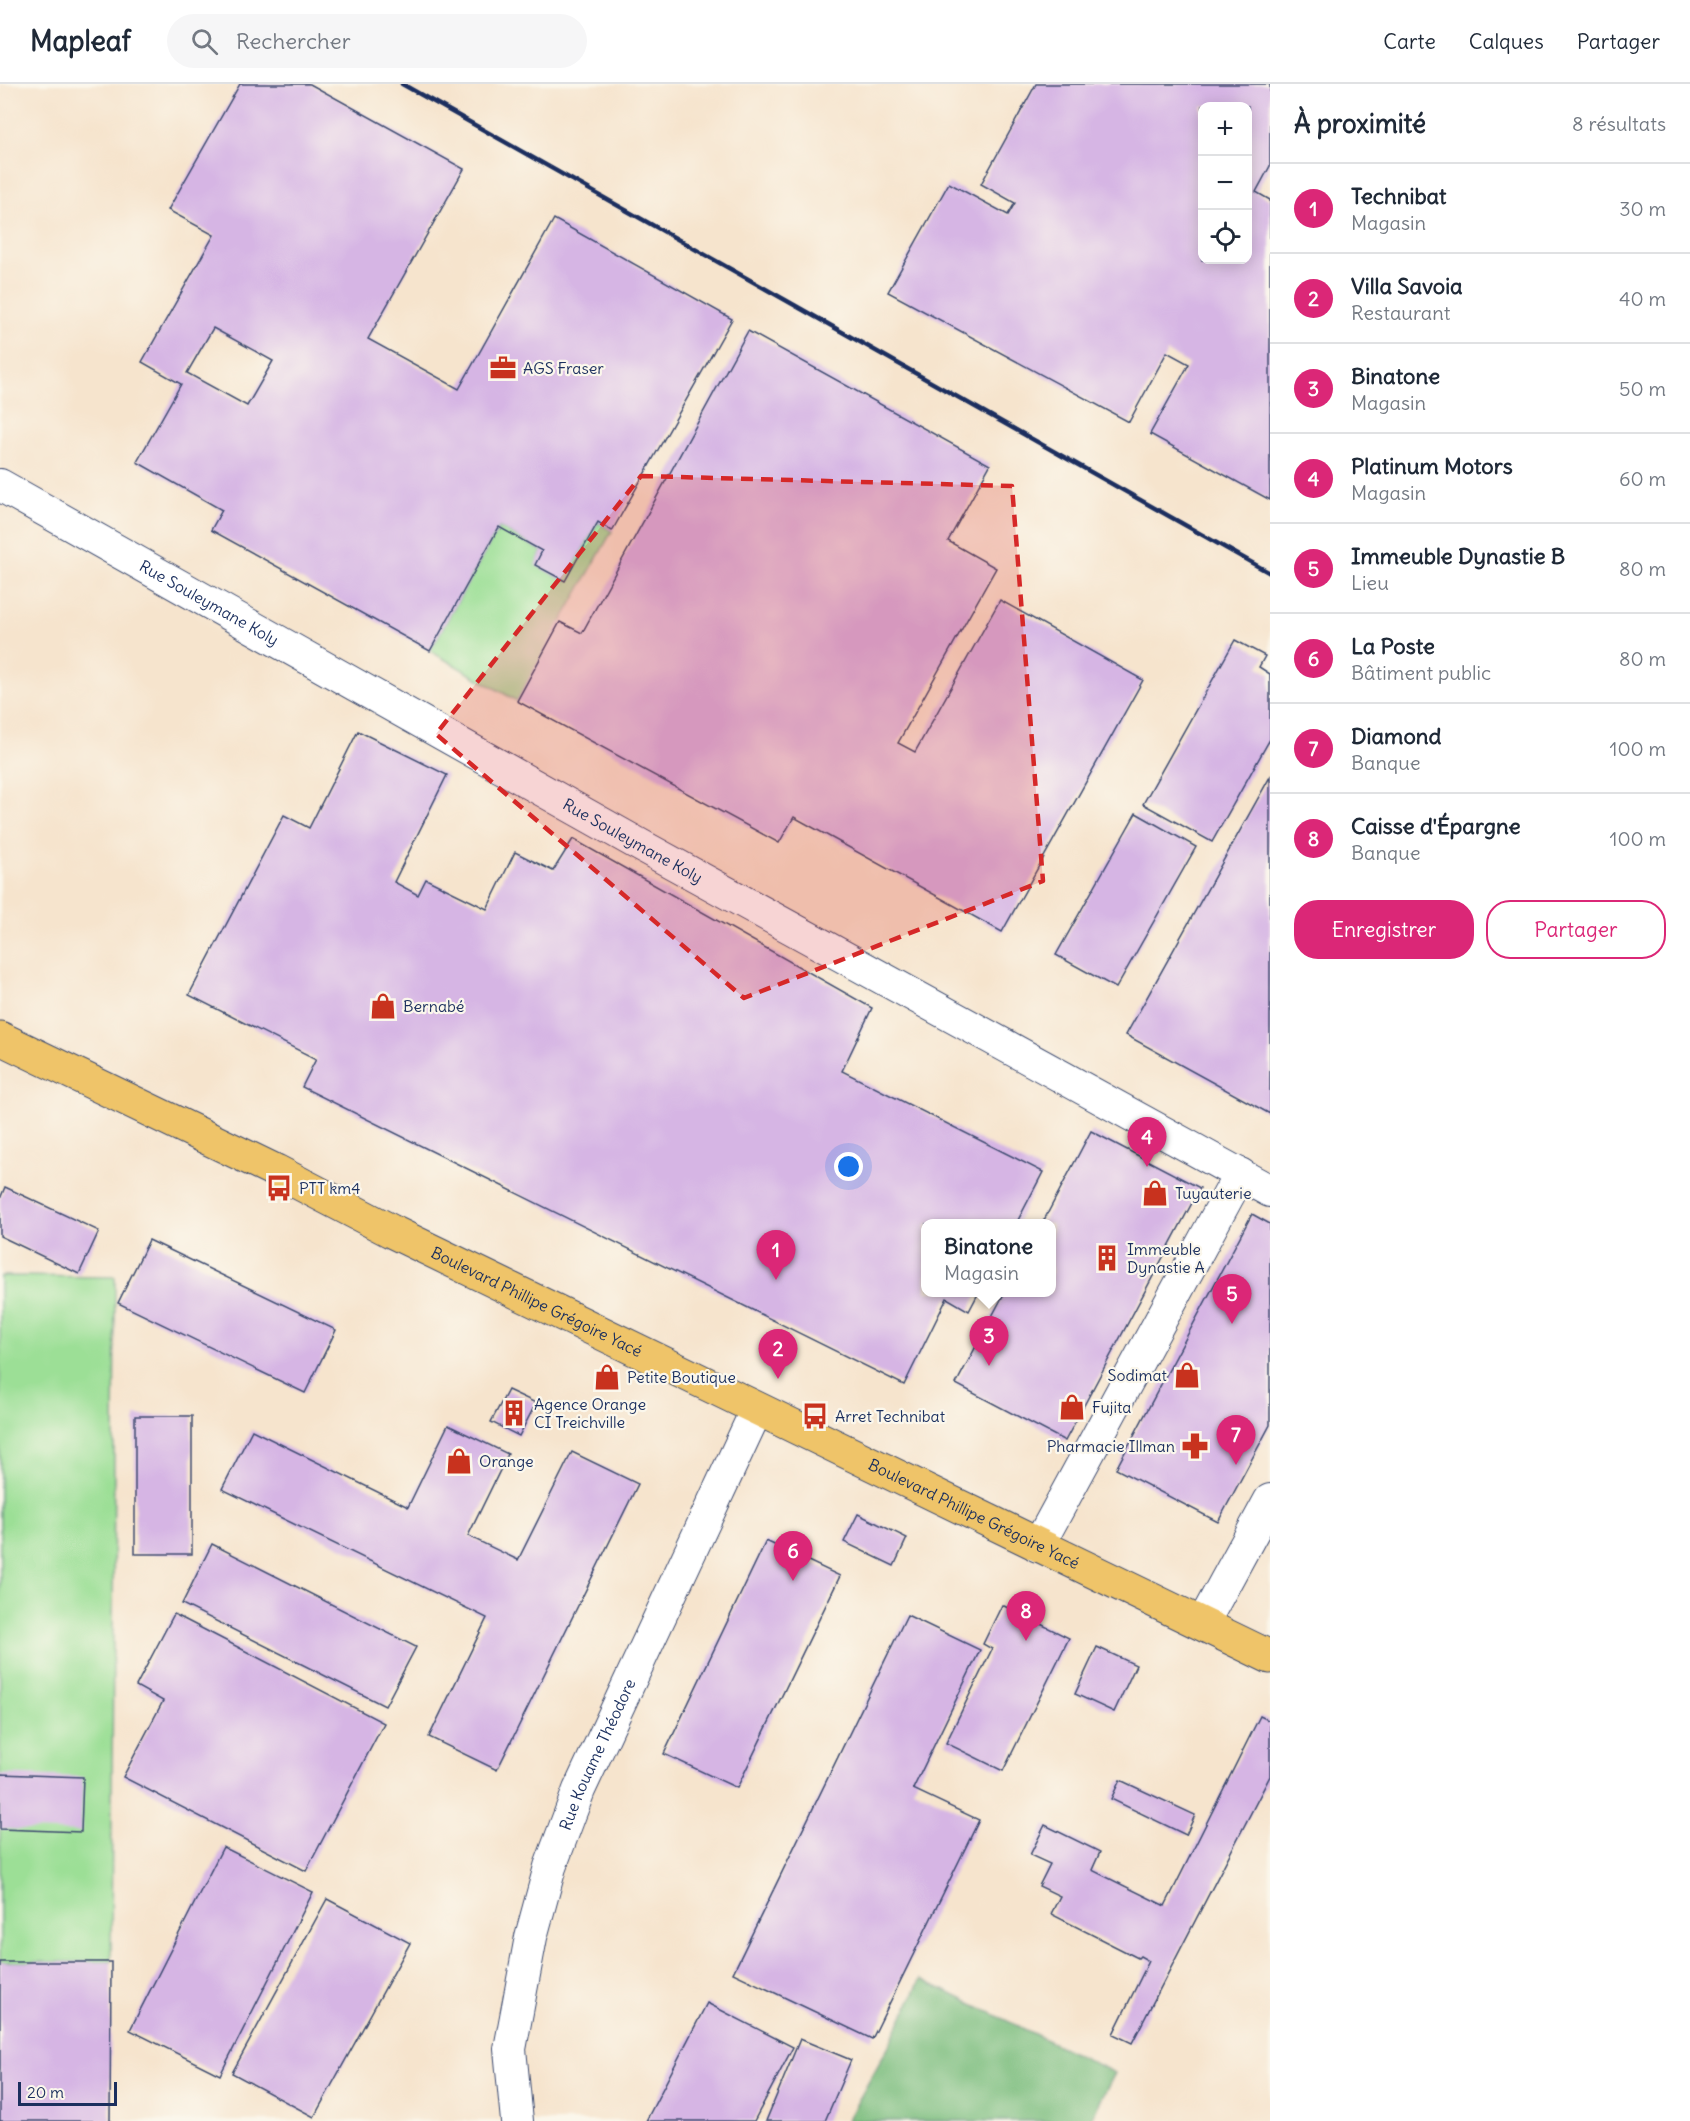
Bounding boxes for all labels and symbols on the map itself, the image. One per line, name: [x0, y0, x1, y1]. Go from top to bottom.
office icon: AGS Fraser: [488, 353, 518, 383]
place label: AGS Fraser: [523, 358, 604, 378]
street label: Rue Souleymane Koly: [136, 556, 282, 650]
street label: Rue Souleymane Koly: [560, 794, 706, 887]
shop icon: Bernabé: [368, 991, 398, 1021]
place label: Bernabé: [403, 996, 465, 1016]
pin: 4: [1128, 1118, 1166, 1167]
your location: [834, 1152, 863, 1181]
bus stop icon: PTT km4: [264, 1173, 294, 1203]
place label: PTT km4: [299, 1178, 361, 1198]
shop icon: Tuyauterie: [1140, 1178, 1170, 1208]
place label: Tuyauterie: [1175, 1183, 1252, 1203]
pin: 1: [756, 1230, 796, 1280]
place label: Immeuble Dynastie A: [1127, 1239, 1205, 1277]
street label: Boulevard Phillipe Grégoire Yacé: [428, 1242, 645, 1361]
building icon: Immeuble Dynastie A: [1092, 1243, 1122, 1273]
pin: 5: [1212, 1274, 1252, 1324]
pin: 3: [970, 1316, 1008, 1366]
pin: 2: [758, 1330, 798, 1379]
shop icon: Sodimat: [1172, 1360, 1202, 1390]
shop icon: Petite Boutique: [592, 1362, 622, 1392]
place label: Sodimat: [1108, 1365, 1168, 1385]
place label: Petite Boutique: [627, 1367, 736, 1387]
shop icon: Fujita: [1057, 1392, 1087, 1422]
place label: Agence Orange CI Treichville: [534, 1394, 646, 1432]
place label: Fujita: [1092, 1397, 1132, 1417]
building icon: Agence Orange CI Treichville: [499, 1398, 529, 1428]
bus stop icon: Arret Technibat: [800, 1401, 830, 1431]
place label: Arret Technibat: [835, 1406, 946, 1426]
pin: 7: [1216, 1416, 1256, 1465]
pharmacy icon: Pharmacie Illman: [1180, 1431, 1210, 1461]
place label: Pharmacie Illman: [1047, 1436, 1175, 1456]
shop icon: Orange: [444, 1446, 474, 1476]
place label: Orange: [479, 1451, 534, 1471]
street label: Boulevard Phillipe Grégoire Yacé: [865, 1454, 1083, 1573]
pin: 6: [774, 1532, 812, 1581]
pin: 8: [1006, 1592, 1046, 1641]
street label: Rue Kouame Théodore: [555, 1675, 640, 1833]
scale bar: [18, 2079, 117, 2106]

